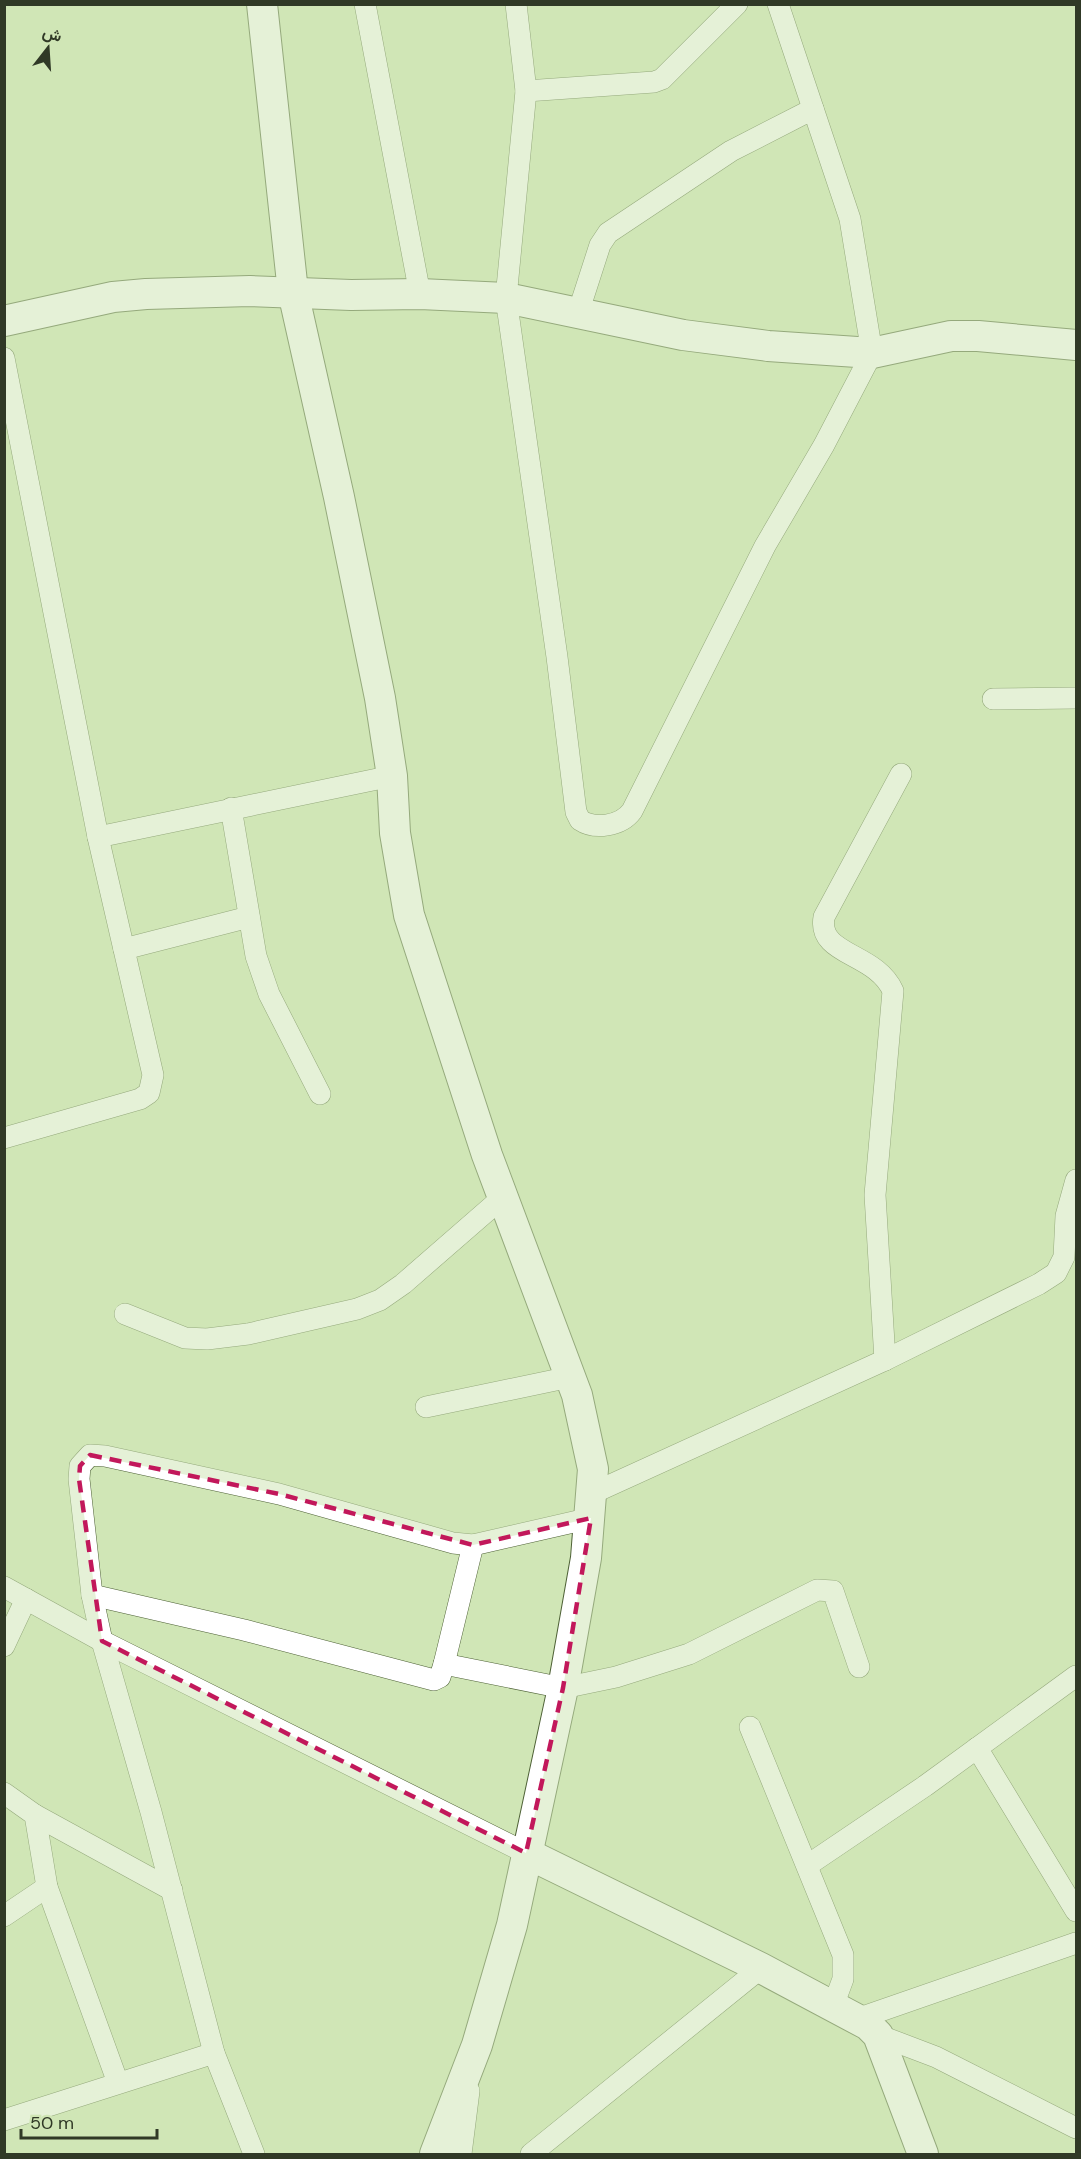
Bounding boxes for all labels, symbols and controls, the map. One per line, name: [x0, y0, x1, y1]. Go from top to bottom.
north arrow: [18, 18, 78, 78]
text: ش: [40, 21, 65, 47]
scale bar: [21, 2102, 158, 2140]
text: 50 m: [30, 2111, 74, 2135]

